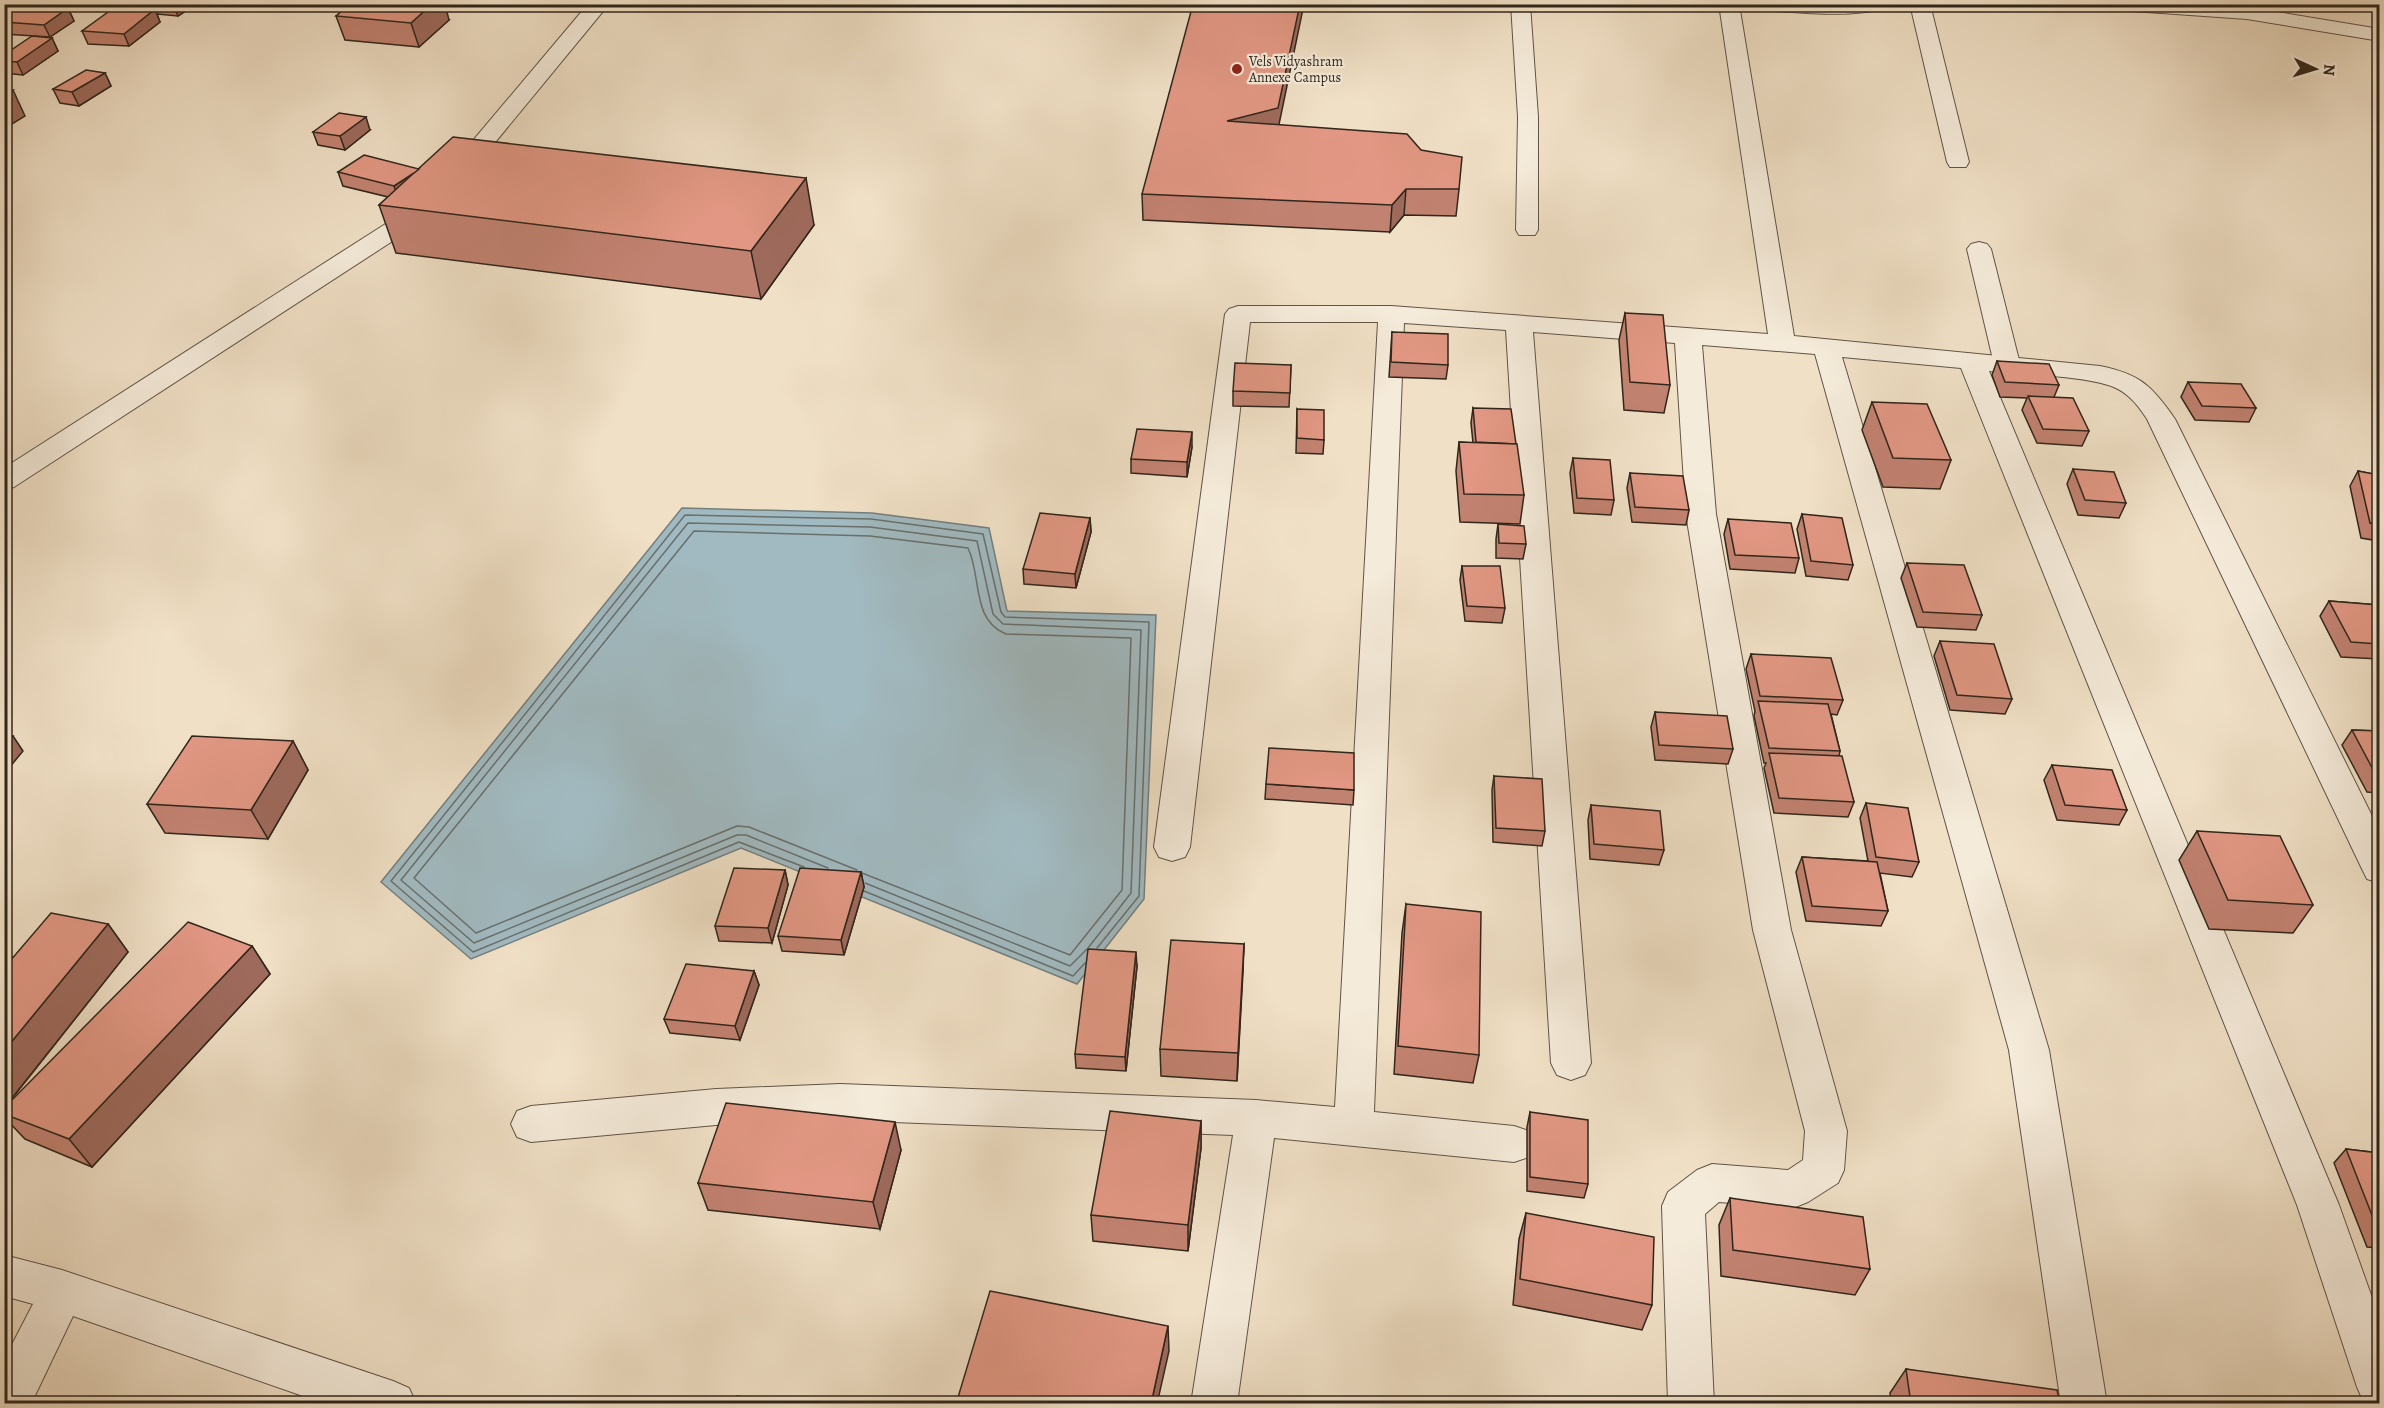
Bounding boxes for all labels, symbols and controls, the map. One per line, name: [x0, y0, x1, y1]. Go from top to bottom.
north arrow: [2285, 39, 2345, 99]
place label: Vels Vidyashram Annexe Campus: [1248, 52, 1343, 87]
marker: Vels Vidyashram Annexe Campus: [1230, 62, 1244, 76]
text: N: [2318, 63, 2340, 77]

